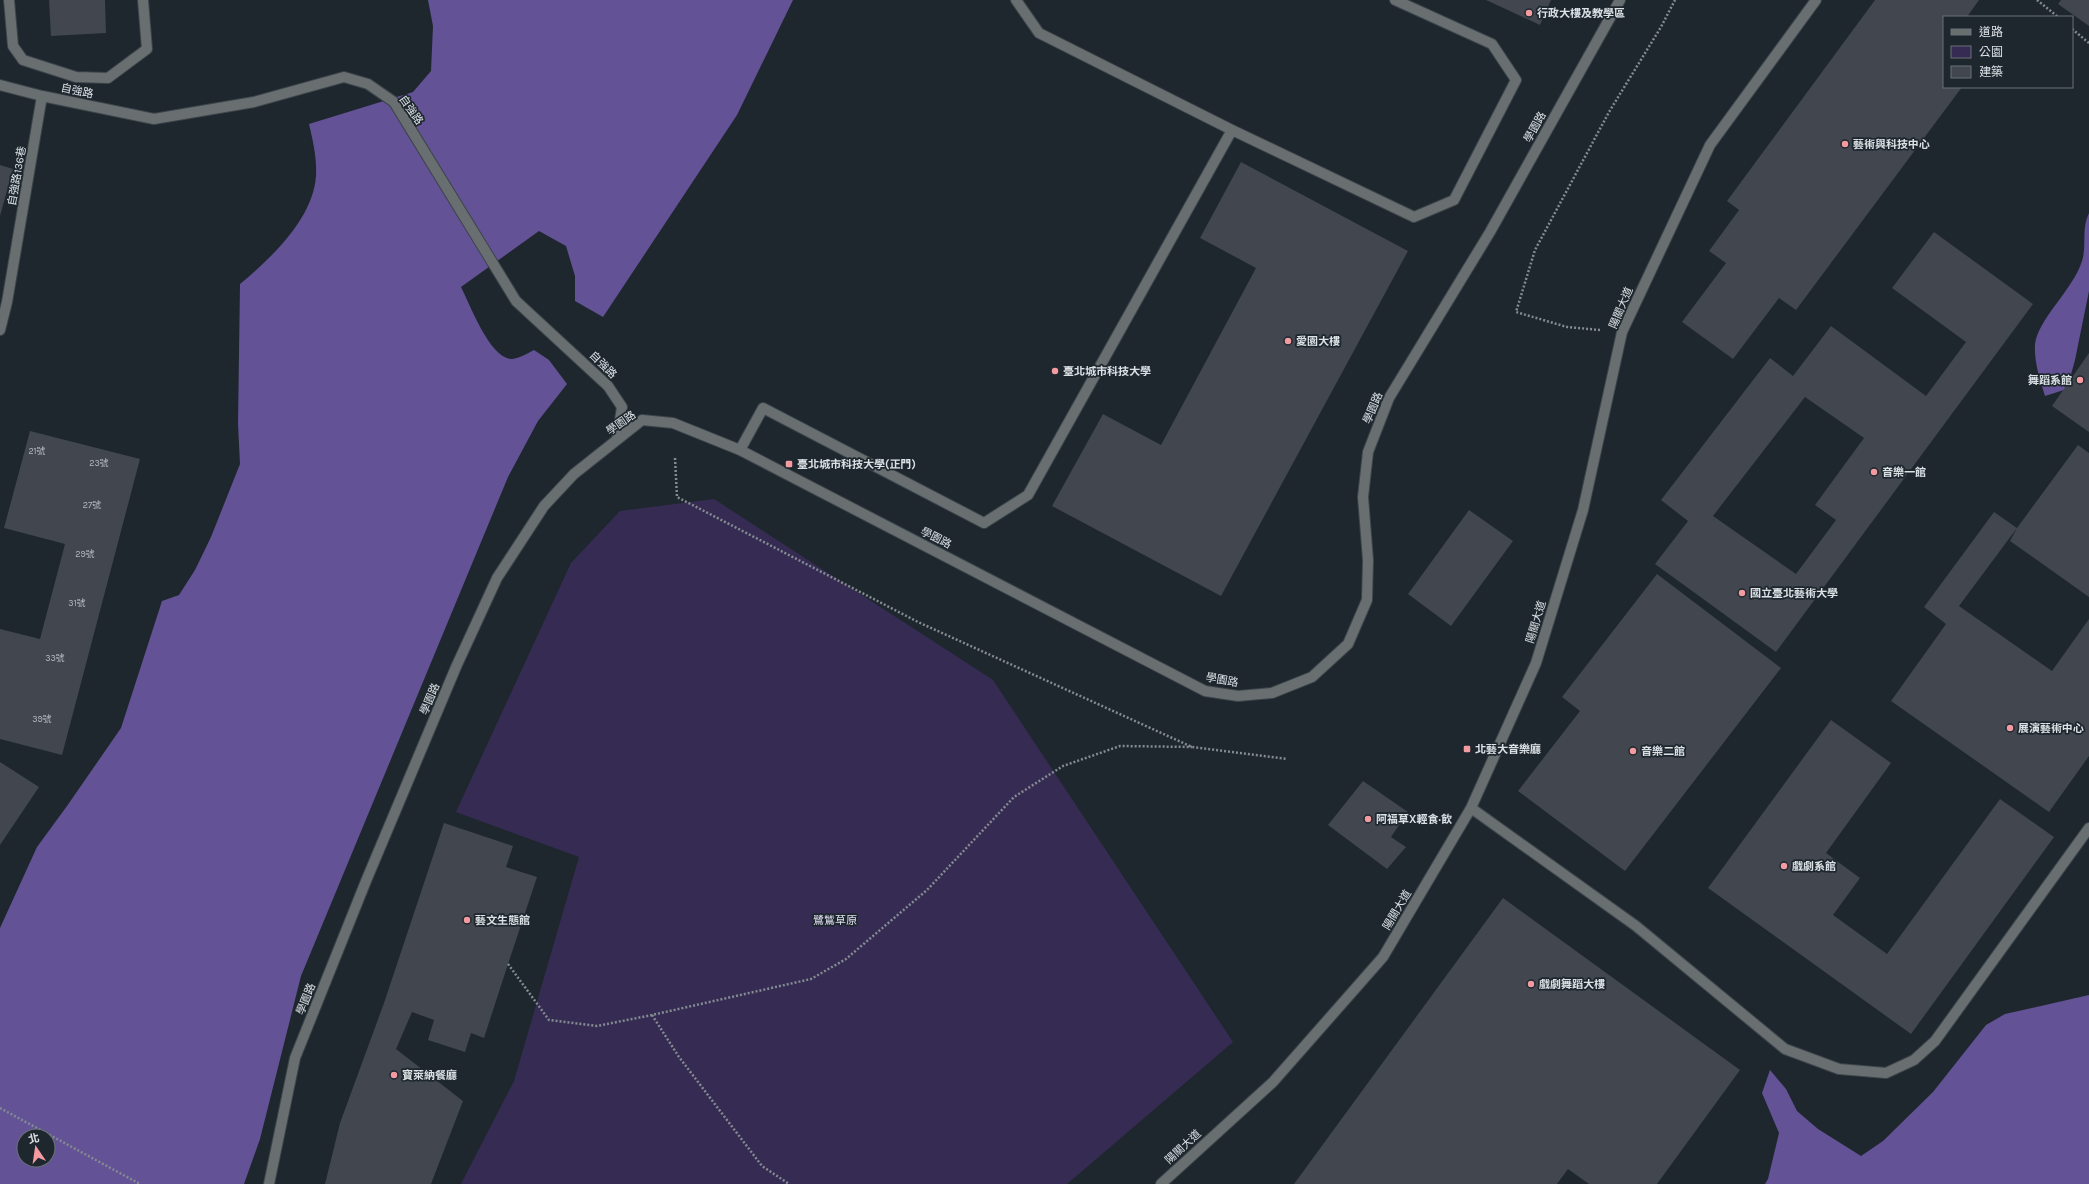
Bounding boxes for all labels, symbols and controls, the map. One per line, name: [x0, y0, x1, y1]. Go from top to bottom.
place label: 行政大樓及教學區: [1537, 7, 1625, 20]
marker: 行政大樓及教學區: [1524, 8, 1534, 18]
legend: [1943, 16, 2073, 88]
text: 道路: [1979, 25, 2003, 39]
text: 公園: [1979, 45, 2003, 59]
text: 建築: [1979, 65, 2003, 79]
street label: 自強路: [60, 81, 94, 101]
street label: 自強路: [396, 93, 426, 127]
street label: 學園路: [1521, 109, 1549, 145]
place label: 藝術與科技中心: [1853, 138, 1930, 151]
marker: 藝術與科技中心: [1840, 139, 1850, 149]
street label: 自強路136巷: [5, 145, 29, 207]
street label: 陽關大道: [1606, 285, 1636, 331]
place label: 愛園大樓: [1296, 335, 1340, 348]
marker: 愛園大樓: [1283, 336, 1293, 346]
street label: 自強路: [587, 349, 619, 381]
place label: 臺北城市科技大學: [1063, 365, 1151, 378]
marker: 臺北城市科技大學: [1050, 366, 1060, 376]
place label: 舞蹈系館: [2028, 374, 2072, 387]
marker: 舞蹈系館: [2075, 375, 2085, 385]
street label: 學園路: [1361, 390, 1385, 426]
street label: 學園路: [604, 408, 638, 438]
house number: 21號: [28, 446, 46, 456]
house number: 23號: [89, 458, 109, 468]
place label: 臺北城市科技大學(正門): [797, 458, 916, 471]
marker: 臺北城市科技大學(正門): [784, 459, 794, 469]
place label: 音樂一館: [1882, 466, 1926, 479]
marker: 音樂一館: [1869, 467, 1879, 477]
house number: 27號: [83, 500, 101, 510]
street label: 學園路: [918, 525, 954, 551]
house number: 29號: [75, 549, 95, 559]
place label: 國立臺北藝術大學: [1750, 587, 1838, 600]
marker: 國立臺北藝術大學: [1737, 588, 1747, 598]
house number: 31號: [68, 598, 86, 608]
street label: 陽關大道: [1523, 599, 1549, 645]
house number: 33號: [45, 653, 65, 663]
street label: 學園路: [1205, 671, 1239, 689]
street label: 學園路: [418, 681, 442, 717]
house number: 39號: [32, 714, 52, 724]
place label: 展演藝術中心: [2018, 722, 2084, 735]
marker: 展演藝術中心: [2005, 723, 2015, 733]
place label: 北藝大音樂廳: [1475, 743, 1541, 756]
marker: 北藝大音樂廳: [1462, 744, 1472, 754]
place label: 音樂二館: [1641, 745, 1685, 758]
marker: 音樂二館: [1628, 746, 1638, 756]
place label: 阿福草X輕食·飲: [1376, 813, 1452, 826]
marker: 阿福草X輕食·飲: [1363, 814, 1373, 824]
place label: 戲劇系館: [1792, 860, 1836, 873]
marker: 戲劇系館: [1779, 861, 1789, 871]
street label: 陽關大道: [1380, 888, 1414, 932]
place label: 藝文生態館: [475, 914, 530, 927]
park label: 鷺鷥草原: [813, 914, 857, 927]
marker: 藝文生態館: [462, 915, 472, 925]
place label: 戲劇舞蹈大樓: [1539, 978, 1605, 991]
marker: 戲劇舞蹈大樓: [1526, 979, 1536, 989]
street label: 學園路: [294, 981, 318, 1017]
place label: 寶萊納餐廳: [402, 1069, 457, 1082]
marker: 寶萊納餐廳: [389, 1070, 399, 1080]
street label: 陽關大道: [1162, 1127, 1204, 1167]
north arrow: [16, 1128, 56, 1168]
text: 北: [27, 1131, 41, 1146]

